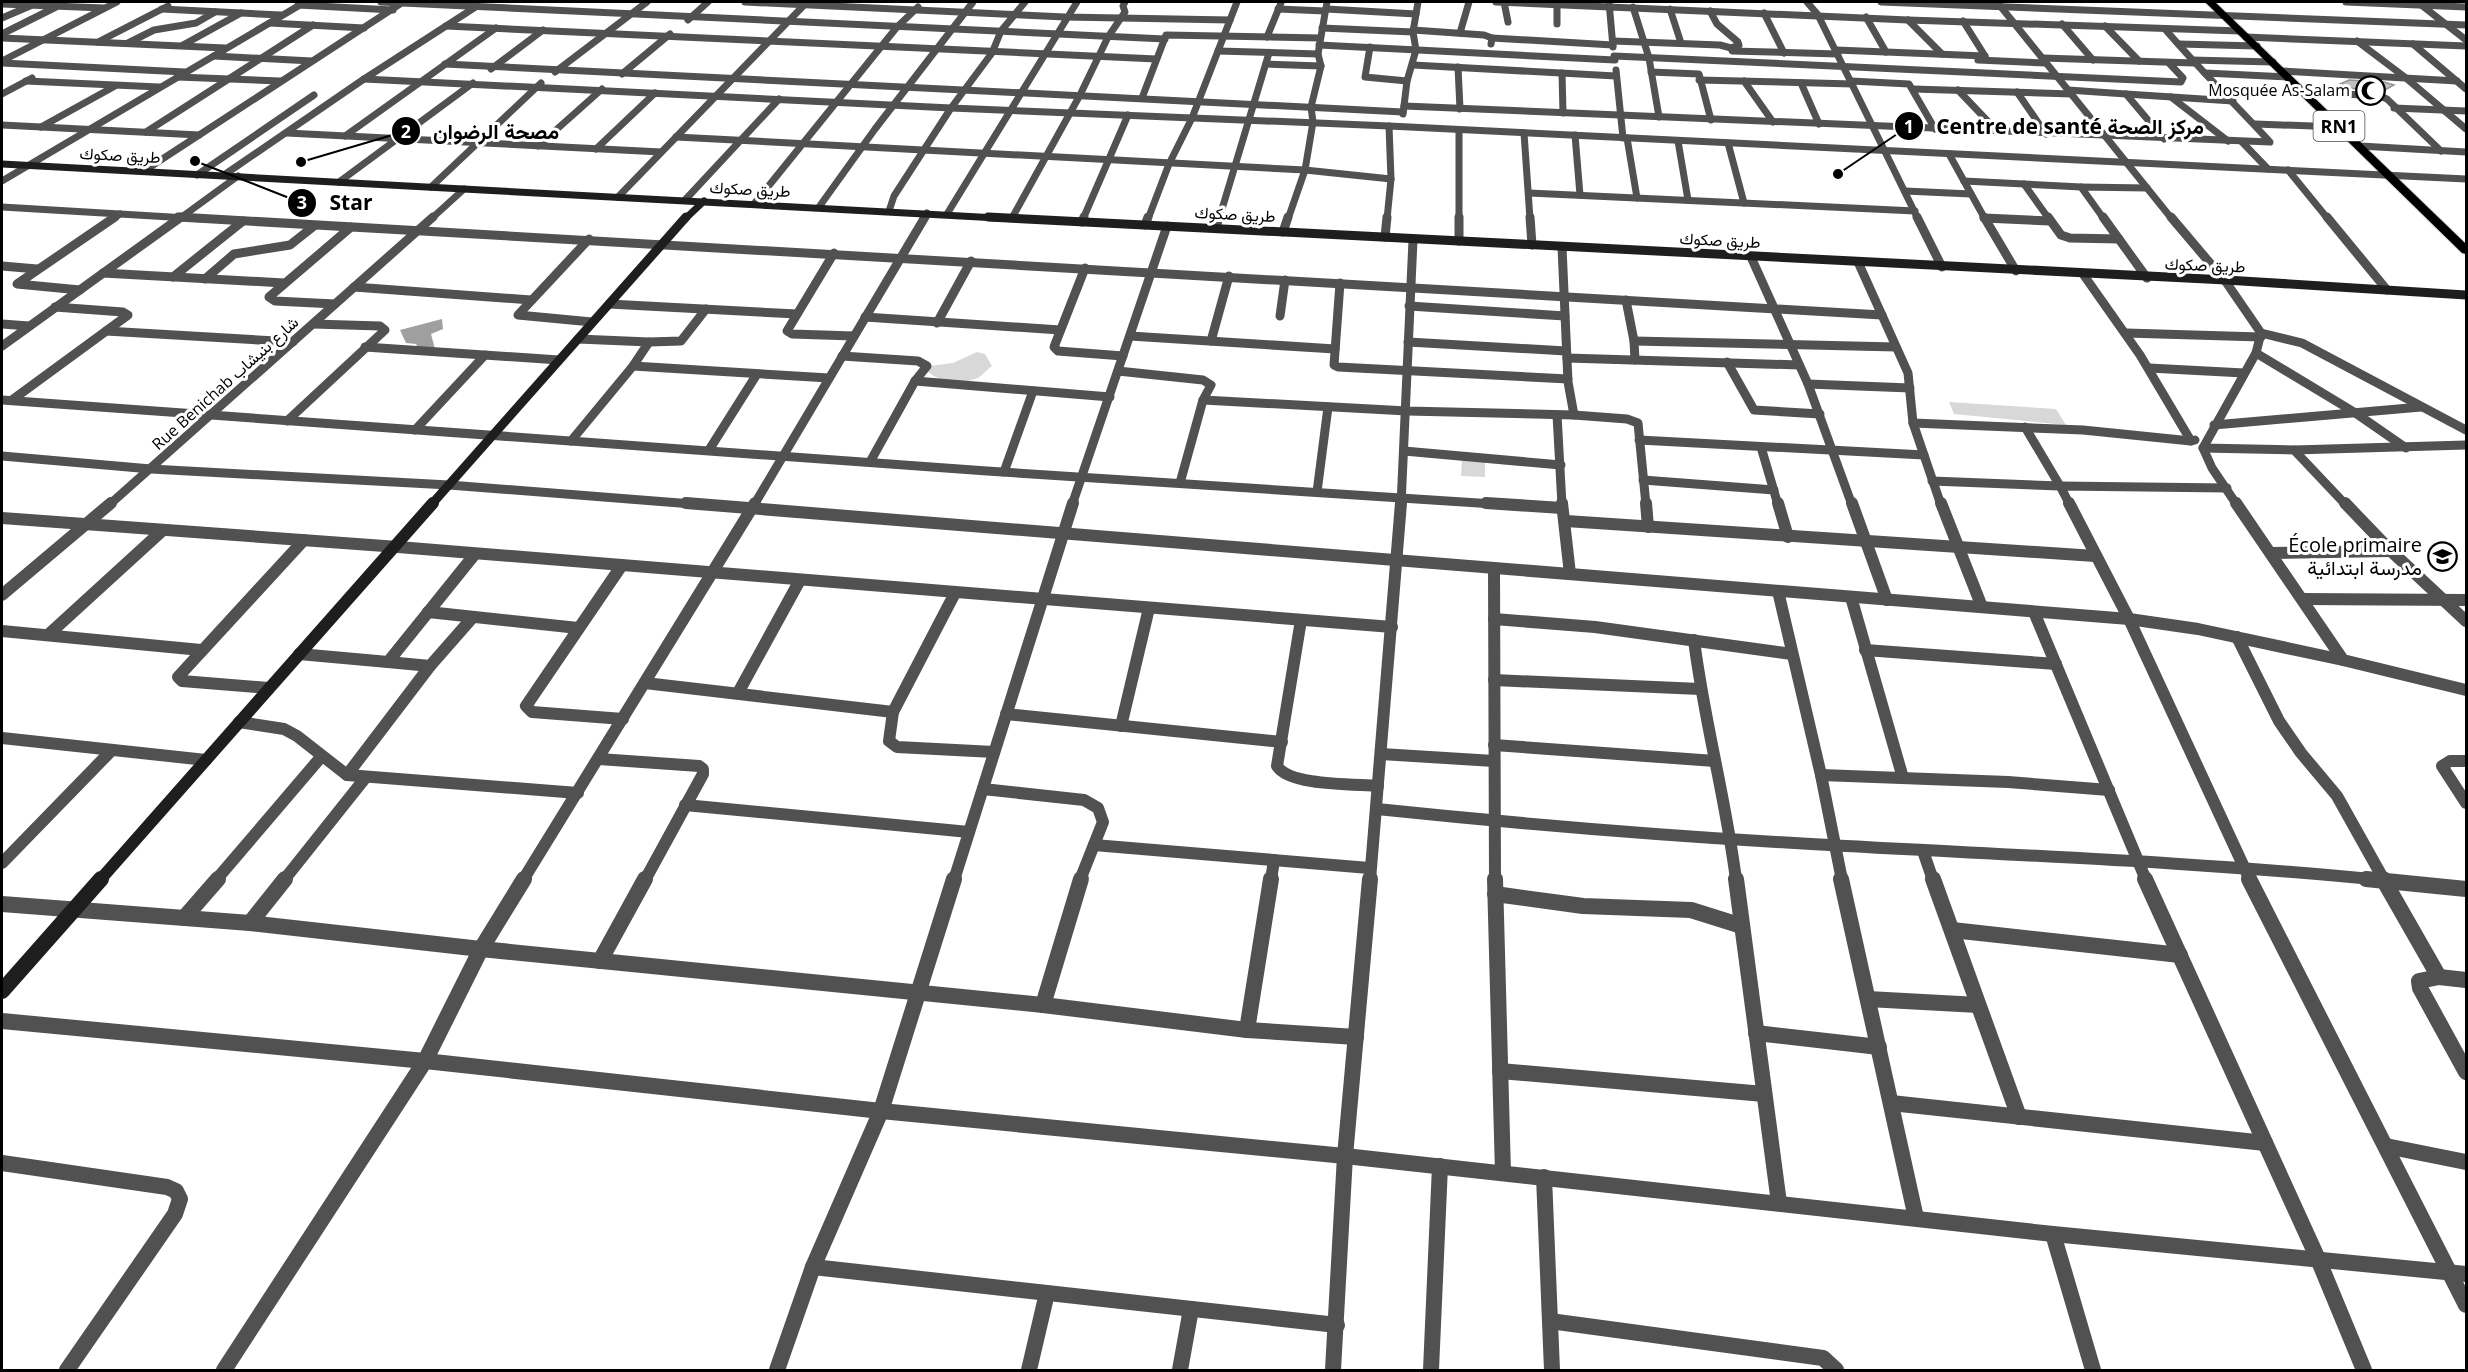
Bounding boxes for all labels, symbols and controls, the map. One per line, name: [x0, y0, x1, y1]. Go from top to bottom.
mosque icon: Mosquée As-Salam: [2355, 74, 2387, 106]
place label: Mosquée As-Salam: [2208, 79, 2350, 101]
callout: Centre de santé مركز الصحة: [1894, 107, 2216, 146]
road number: RN1: [2314, 111, 2364, 141]
callout: مصحة الرضوان: [391, 112, 571, 151]
text: Centre de santé مركز الصحة: [1936, 112, 2204, 140]
text: 1: [1904, 114, 1914, 138]
text: مصحة الرضوان: [433, 117, 559, 145]
text: 2: [401, 119, 411, 143]
street label: طريق صكوك: [79, 142, 161, 168]
street label: طريق صكوك: [709, 176, 791, 202]
callout: Star: [287, 183, 384, 222]
text: Star: [330, 188, 373, 216]
text: 3: [297, 190, 307, 214]
street label: طريق صكوك: [1194, 201, 1276, 227]
street label: طريق صكوك: [1679, 227, 1761, 253]
street label: طريق صكوك: [2164, 253, 2246, 277]
street label: Rue Benichab شارع بنيشاب: [147, 311, 304, 456]
place label: École primaire مدرسة ابتدائية: [2288, 531, 2422, 581]
school or university icon: École primaire مدرسة ابتدائية: [2427, 540, 2459, 572]

